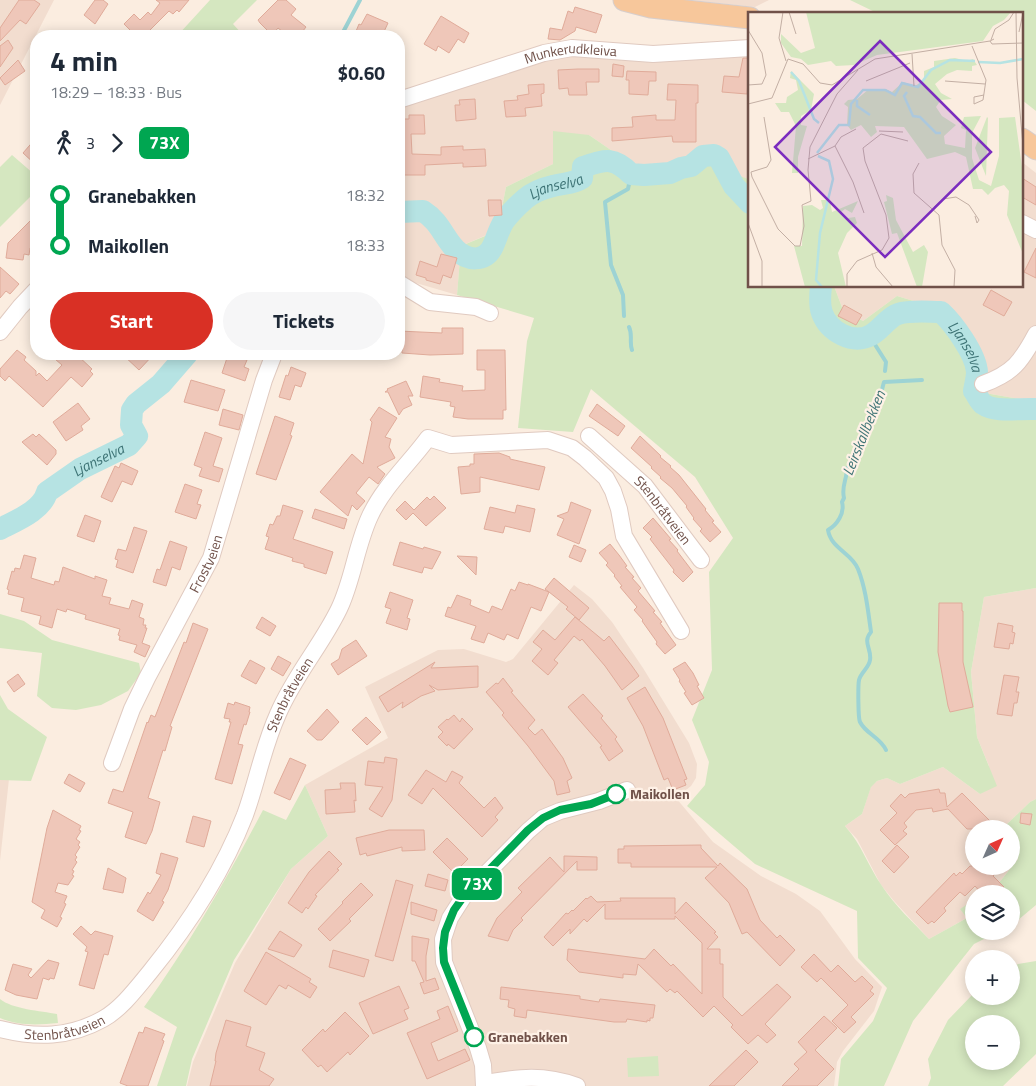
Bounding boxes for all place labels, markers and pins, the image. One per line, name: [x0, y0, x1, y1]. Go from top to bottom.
place label: Maikollen: [630, 783, 690, 804]
marker: Maikollen: [606, 784, 626, 804]
place label: Granebakken: [488, 1026, 568, 1047]
marker: Granebakken: [464, 1027, 484, 1047]

